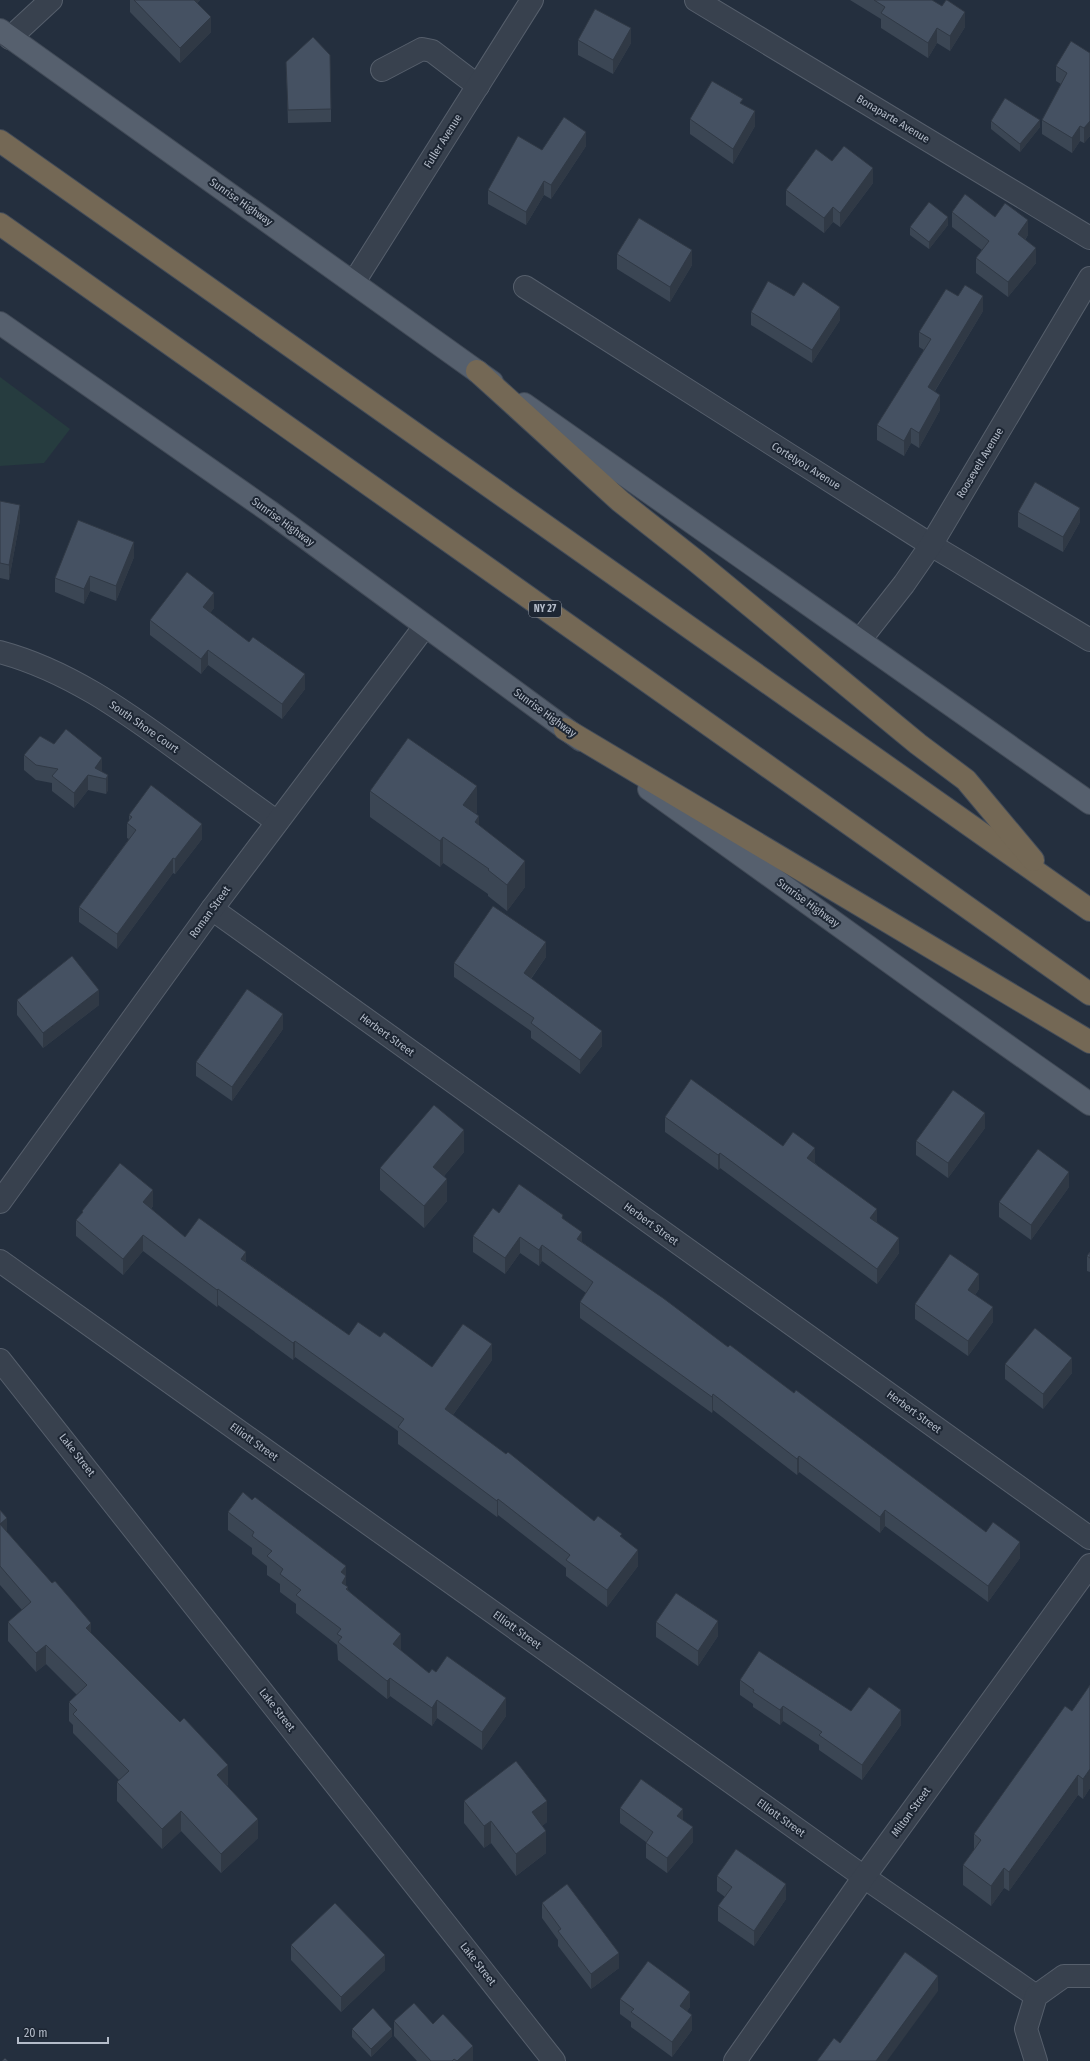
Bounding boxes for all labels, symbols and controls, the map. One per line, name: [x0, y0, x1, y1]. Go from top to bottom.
street label: Bonaparte Avenue: [854, 92, 932, 146]
street label: Fuller Avenue: [421, 112, 465, 170]
street label: Sunrise Highway: [207, 175, 275, 229]
street label: Roosevelt Avenue: [954, 425, 1006, 501]
street label: Cortelyou Avenue: [769, 440, 843, 492]
street label: Sunrise Highway: [249, 495, 317, 549]
road number: NY 27: [529, 601, 561, 617]
street label: Sunrise Highway: [511, 686, 579, 740]
street label: South Shore Court: [107, 698, 182, 756]
street label: Sunrise Highway: [774, 876, 842, 930]
street label: Roman Street: [187, 883, 233, 940]
street label: Herbert Street: [357, 1011, 417, 1059]
street label: Herbert Street: [621, 1200, 681, 1248]
street label: Herbert Street: [884, 1388, 944, 1436]
street label: Elliott Street: [227, 1420, 281, 1464]
street label: Lake Street: [56, 1431, 98, 1479]
street label: Elliott Street: [490, 1608, 544, 1652]
street label: Lake Street: [256, 1686, 298, 1734]
street label: Milton Street: [889, 1784, 934, 1839]
street label: Elliott Street: [754, 1796, 808, 1840]
street label: Lake Street: [457, 1940, 499, 1988]
scale bar: [18, 2019, 108, 2045]
text: 20 m: [24, 2026, 48, 2040]

